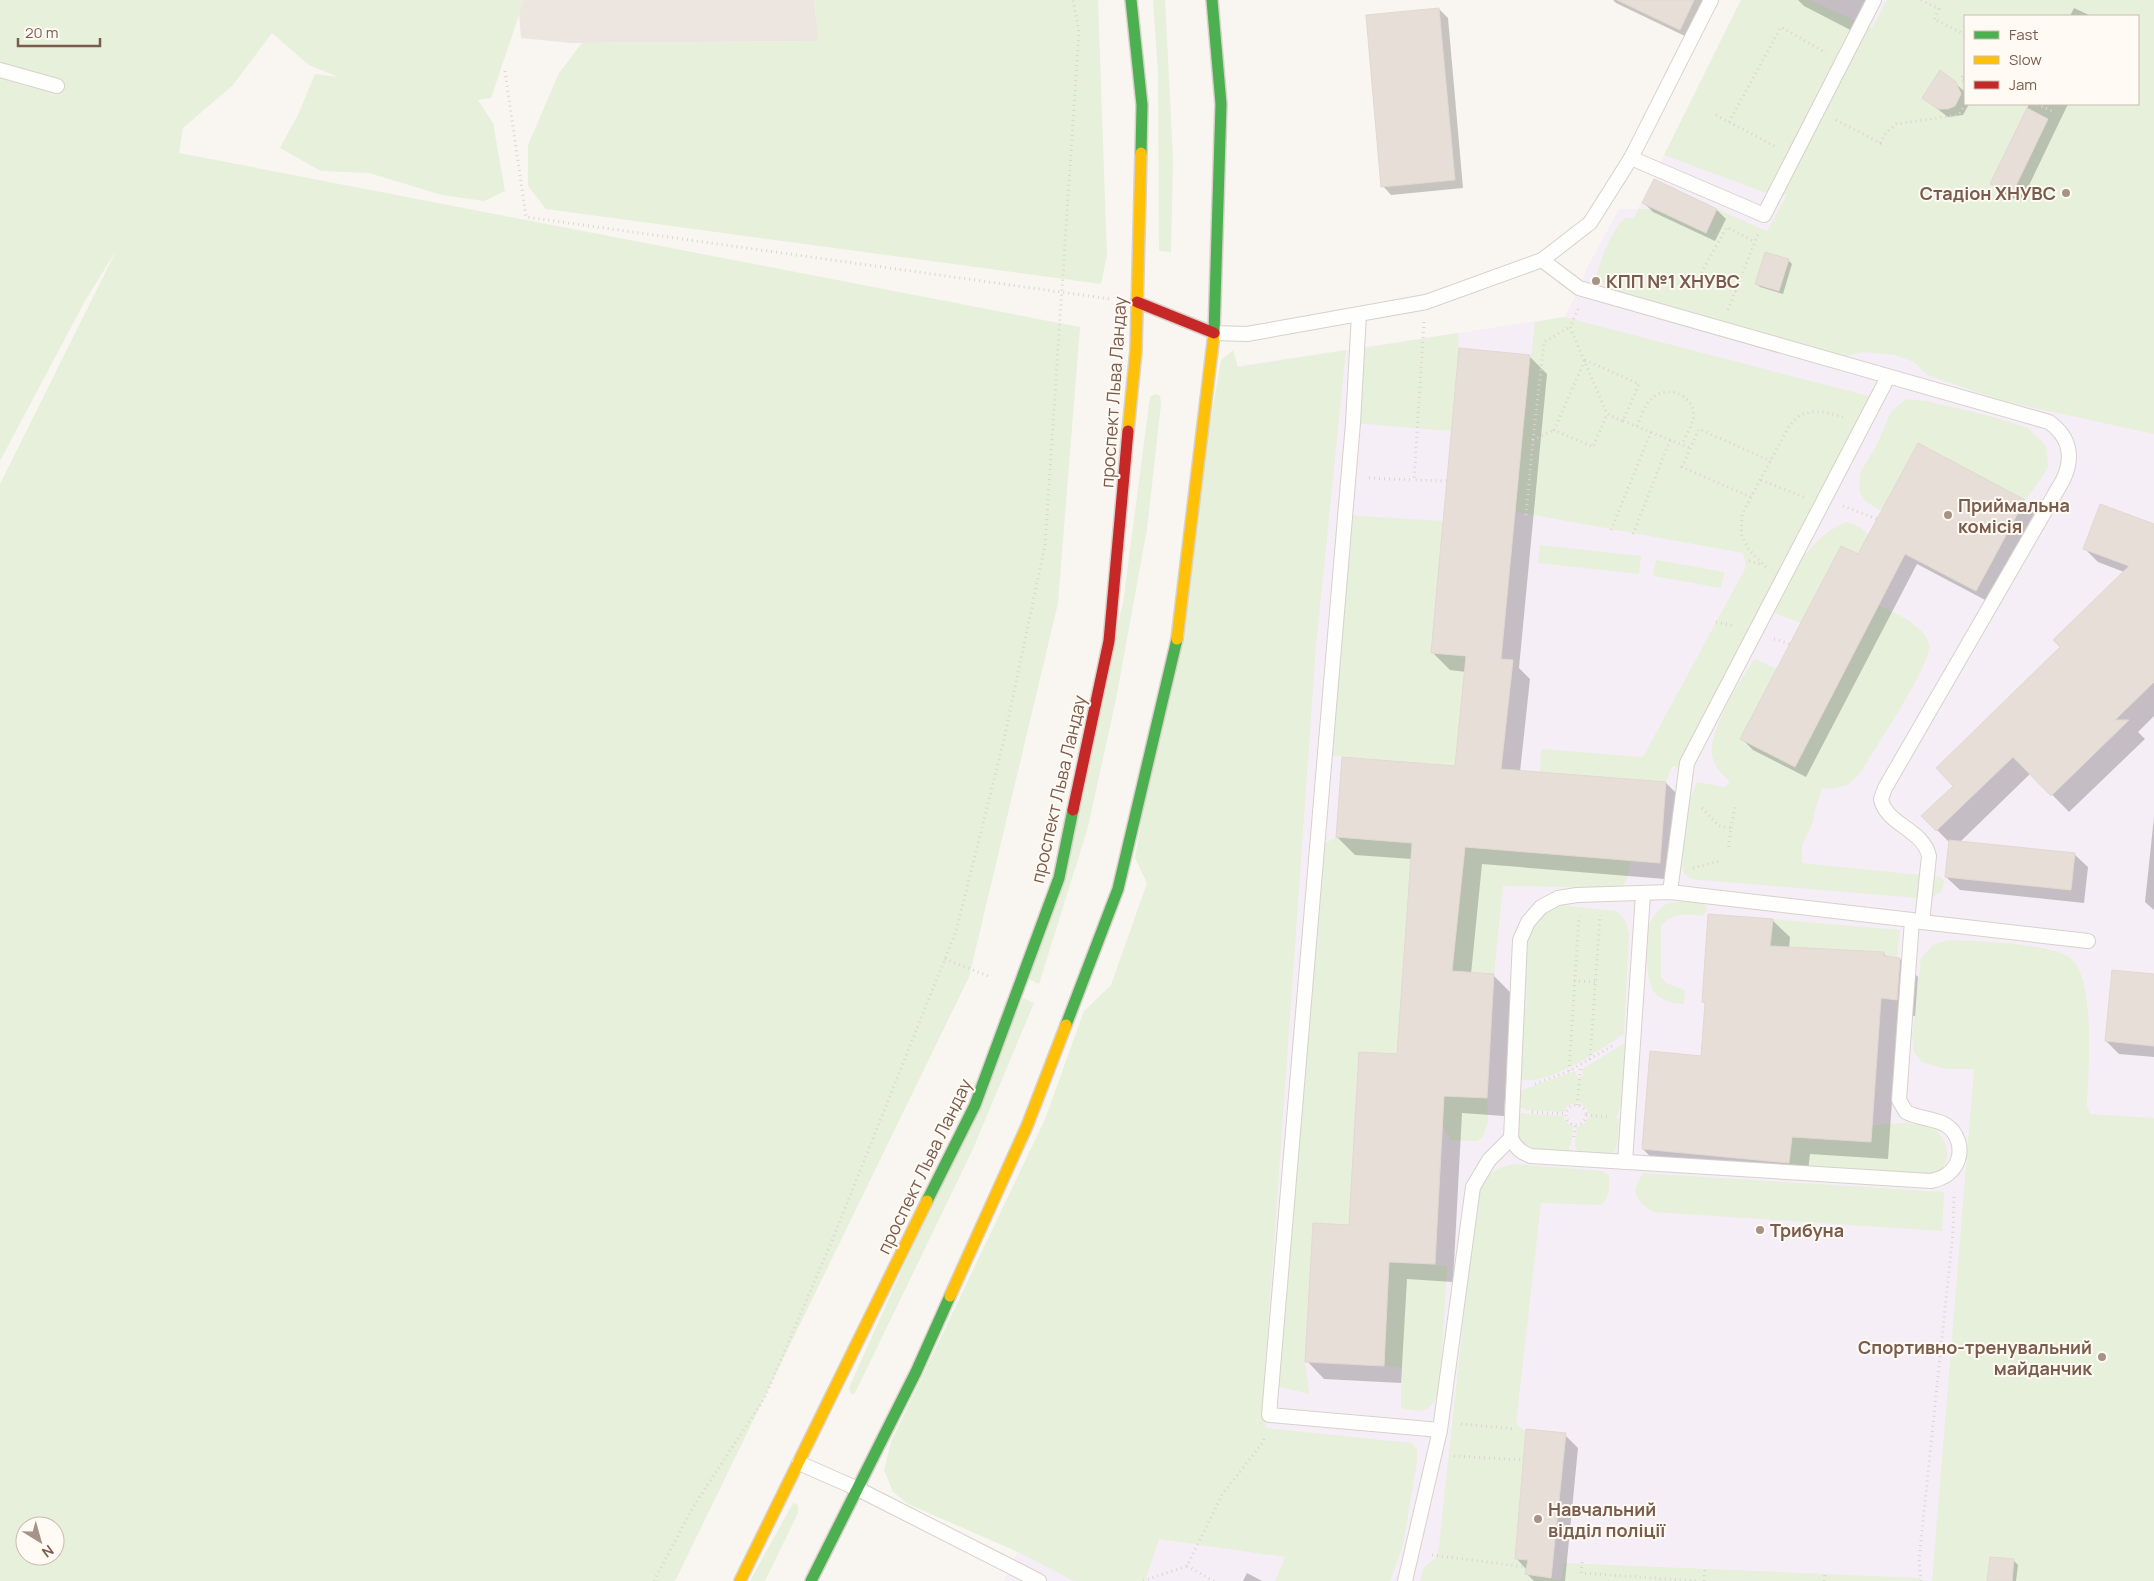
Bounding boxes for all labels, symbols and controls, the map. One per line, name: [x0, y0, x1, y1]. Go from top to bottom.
scale bar: [18, 15, 100, 47]
legend: [1964, 15, 2139, 105]
text: 20 m: [25, 22, 58, 43]
text: Fast: [2009, 24, 2038, 45]
text: Slow: [2009, 49, 2042, 70]
text: Jam: [2009, 74, 2037, 95]
place label: Стадіон ХНУВС: [1920, 181, 2056, 205]
marker: Стадіон ХНУВС: [2060, 187, 2072, 199]
place label: КПП №1 ХНУВС: [1606, 269, 1740, 293]
marker: КПП №1 ХНУВС: [1590, 275, 1602, 287]
street label: проспект Льва Ландау: [1094, 295, 1132, 489]
place label: Приймальна комісія: [1958, 493, 2070, 538]
marker: Приймальна комісія: [1942, 509, 1954, 521]
street label: проспект Льва Ландау: [1025, 692, 1091, 885]
street label: проспект Льва Ландау: [871, 1074, 977, 1258]
place label: Трибуна: [1770, 1218, 1844, 1242]
marker: Трибуна: [1754, 1224, 1766, 1236]
place label: Спортивно-тренувальний майданчик: [1858, 1335, 2093, 1380]
marker: Спортивно-тренувальний майданчик: [2096, 1351, 2108, 1363]
place label: Навчальний відділ поліції: [1548, 1497, 1666, 1542]
marker: Навчальний відділ поліції: [1532, 1513, 1544, 1525]
north arrow: [15, 1516, 65, 1566]
text: N: [38, 1541, 58, 1562]

